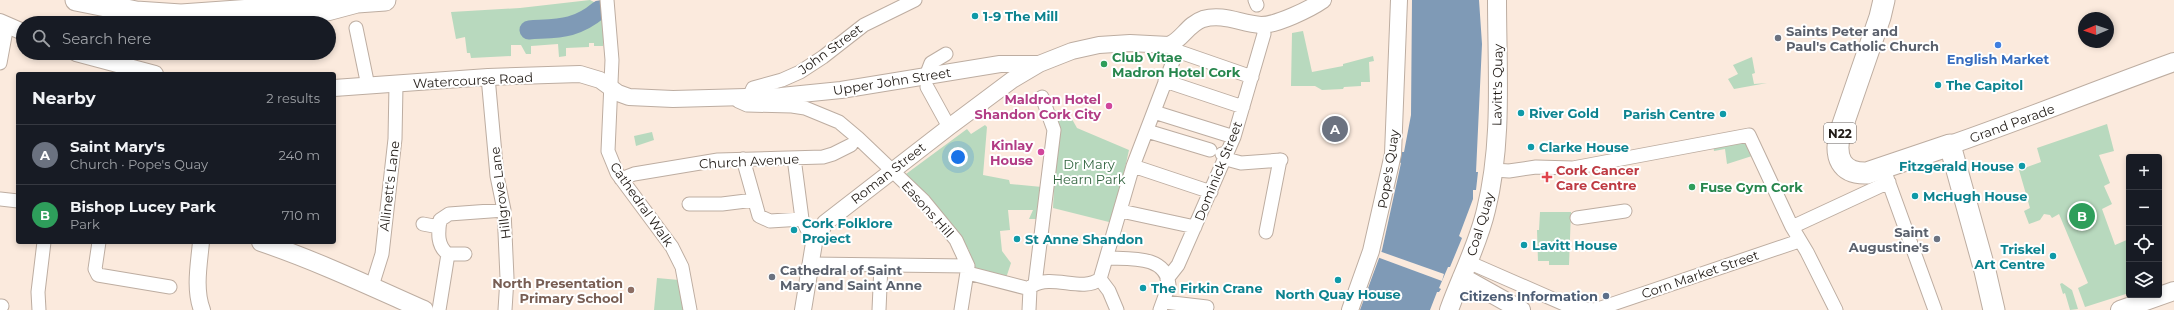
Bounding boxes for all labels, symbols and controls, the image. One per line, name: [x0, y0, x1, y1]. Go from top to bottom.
place label: 1-9 The Mill: [983, 8, 1058, 24]
marker: 1-9 The Mill: [970, 11, 980, 21]
north arrow: [2078, 12, 2114, 48]
search box: [16, 16, 336, 60]
street label: John Street: [794, 20, 865, 78]
place label: Saints Peter and Paul's Catholic Church: [1786, 23, 1939, 54]
icon: search: [30, 27, 52, 49]
text: Search here: [62, 29, 151, 48]
marker: Saints Peter and Paul's Catholic Church: [1773, 33, 1783, 43]
marker: English Market: [1993, 40, 2003, 50]
street label: Lavitt's Quay: [1488, 43, 1506, 126]
place label: Club Vitae Madron Hotel Cork: [1112, 49, 1241, 80]
place label: English Market: [1947, 51, 2050, 67]
marker: Club Vitae Madron Hotel Cork: [1099, 59, 1109, 69]
street label: Upper John Street: [832, 64, 952, 98]
street label: Watercourse Road: [413, 69, 533, 91]
place label: The Capitol: [1946, 77, 2023, 93]
marker: The Capitol: [1933, 80, 1943, 90]
text: Nearby: [32, 88, 96, 108]
text: 2 results: [266, 90, 320, 106]
place label: Maldron Hotel Shandon Cork City: [975, 91, 1101, 122]
street label: Grand Parade: [1967, 100, 2057, 146]
marker: Maldron Hotel Shandon Cork City: [1104, 101, 1114, 111]
place label: River Gold: [1529, 105, 1599, 121]
place label: Parish Centre: [1623, 106, 1715, 122]
marker: River Gold: [1516, 108, 1526, 118]
marker: Parish Centre: [1718, 109, 1728, 119]
pin: A: [1322, 114, 1348, 144]
street label: Dominick Street: [1191, 119, 1245, 223]
road number: N22: [1824, 123, 1856, 143]
street label: Pope's Quay: [1374, 127, 1402, 210]
text: Saint Mary's: [70, 137, 165, 156]
place label: Kinlay House: [990, 137, 1033, 168]
street label: Roman Street: [847, 139, 929, 207]
place label: Clarke House: [1539, 139, 1629, 155]
street label: Allinett's Lane: [376, 140, 403, 232]
marker: Clarke House: [1526, 142, 1536, 152]
street label: Hillgrove Lane: [486, 146, 514, 240]
text: A: [40, 147, 50, 163]
text: 240 m: [279, 147, 320, 163]
your location: [948, 147, 968, 167]
marker: Kinlay House: [1036, 147, 1046, 157]
street label: Church Avenue: [699, 150, 800, 172]
map controls: [2126, 154, 2162, 298]
button: +: [2126, 154, 2162, 190]
text: Church · Pope's Quay: [70, 156, 208, 172]
park label: Dr Mary Hearn Park: [1053, 156, 1126, 187]
place label: Fitzgerald House: [1899, 158, 2014, 174]
street label: Cathedral Walk: [607, 159, 677, 250]
marker: Fitzgerald House: [2017, 161, 2027, 171]
place label: Cork Cancer Care Centre: [1556, 162, 1640, 193]
marker: Cork Cancer Care Centre: [1541, 171, 1553, 183]
street label: Easons Hill: [899, 177, 957, 241]
place label: Fuse Gym Cork: [1700, 179, 1803, 195]
marker: Fuse Gym Cork: [1687, 182, 1697, 192]
place label: McHugh House: [1923, 188, 2027, 204]
street label: Coal Quay: [1463, 189, 1498, 258]
button: −: [2126, 190, 2162, 226]
marker: McHugh House: [1910, 191, 1920, 201]
text: Bishop Lucey Park: [70, 197, 216, 216]
pin: B: [2069, 201, 2095, 231]
text: B: [40, 207, 50, 223]
text: 710 m: [282, 207, 320, 223]
place label: Cork Folklore Project: [802, 215, 893, 246]
text: Park: [70, 216, 100, 232]
place label: Saint Augustine's: [1848, 224, 1929, 255]
marker: Cork Folklore Project: [789, 225, 799, 235]
button: locate: [2126, 226, 2162, 262]
place label: St Anne Shandon: [1025, 231, 1143, 247]
marker: St Anne Shandon: [1012, 234, 1022, 244]
marker: Saint Augustine's: [1932, 234, 1942, 244]
place label: Lavitt House: [1532, 237, 1617, 253]
marker: Lavitt House: [1519, 240, 1529, 250]
place label: Triskel Art Centre: [1973, 241, 2045, 272]
street label: Corn Market Street: [1639, 246, 1761, 302]
marker: Triskel Art Centre: [2048, 251, 2058, 261]
place label: Cathedral of Saint Mary and Saint Anne: [780, 262, 922, 293]
button: layers: [2126, 262, 2162, 298]
marker: Cathedral of Saint Mary and Saint Anne: [767, 272, 777, 282]
place label: North Presentation Primary School: [492, 275, 623, 306]
marker: North Quay House: [1333, 275, 1343, 285]
place label: The Firkin Crane: [1151, 280, 1263, 296]
marker: The Firkin Crane: [1138, 283, 1148, 293]
marker: North Presentation Primary School: [626, 285, 636, 295]
place label: North Quay House: [1275, 286, 1401, 302]
place label: Citizens Information: [1459, 288, 1598, 304]
marker: Citizens Information: [1601, 291, 1611, 301]

